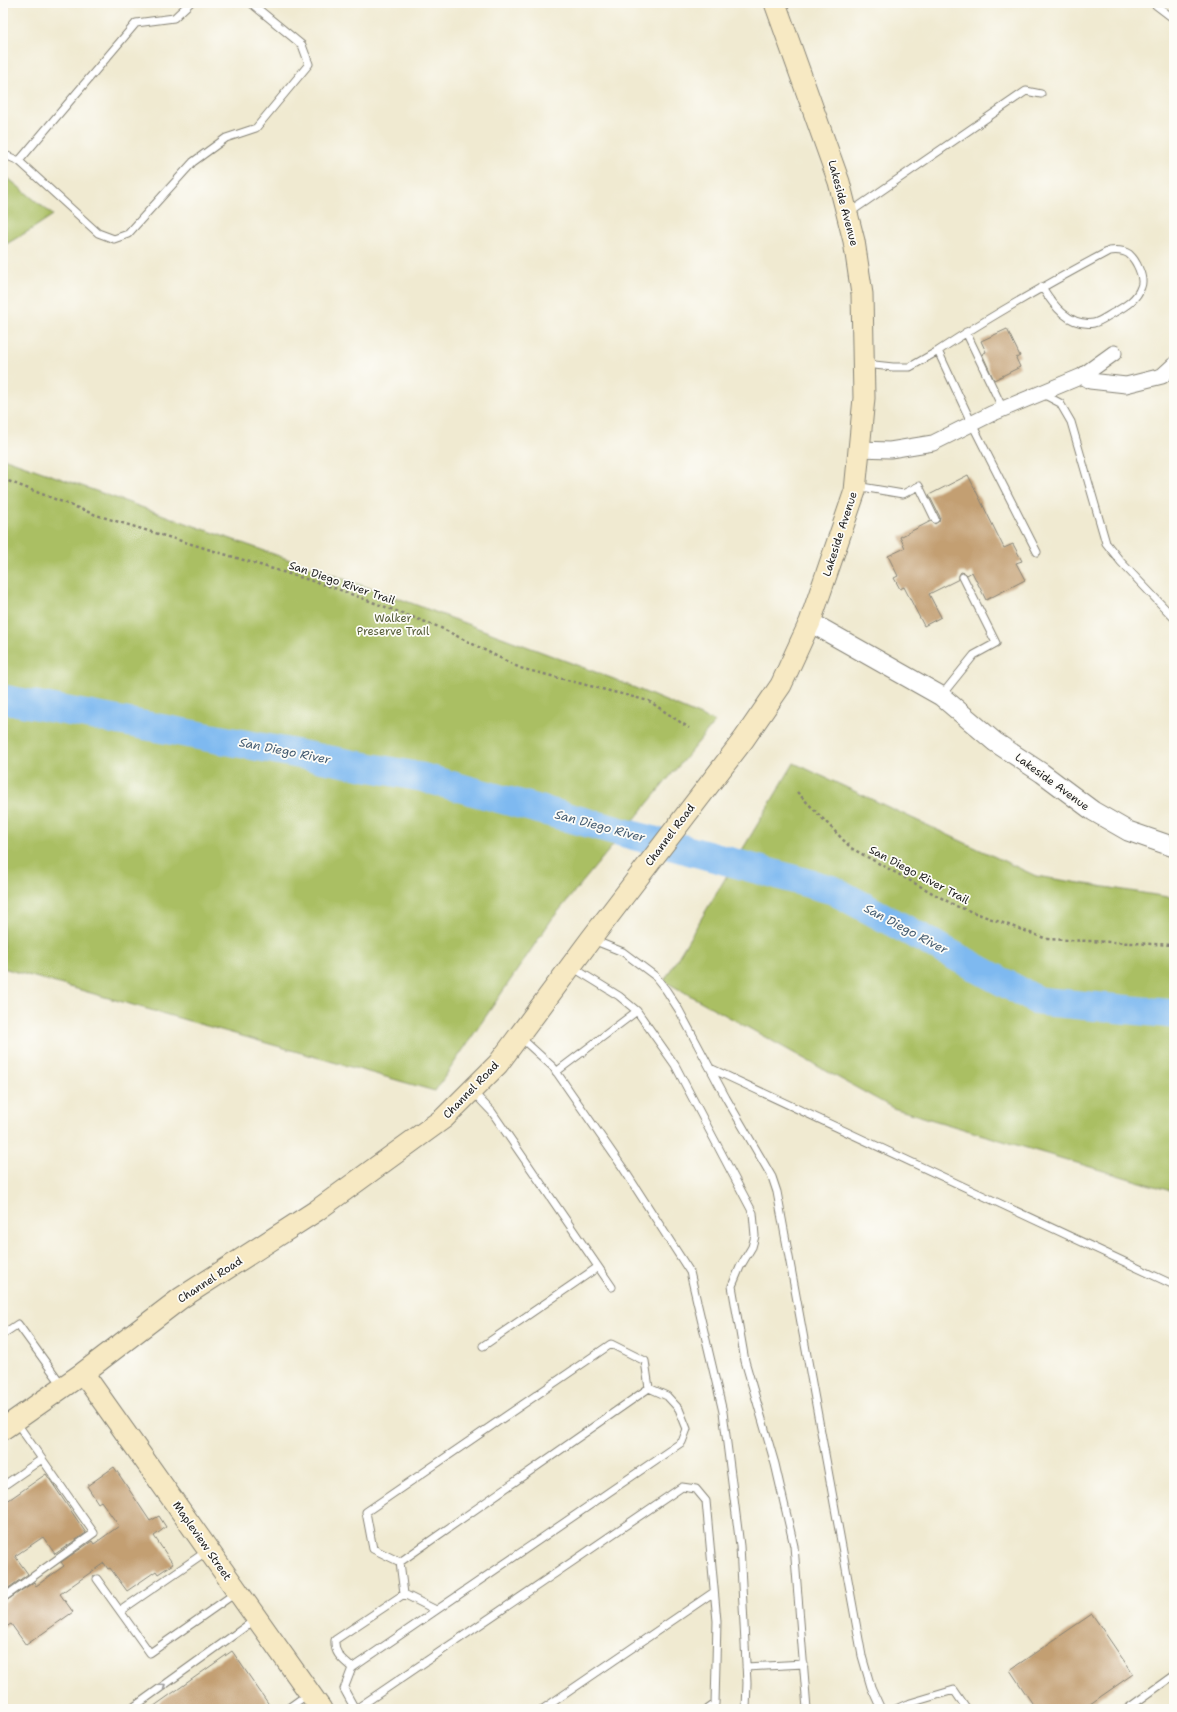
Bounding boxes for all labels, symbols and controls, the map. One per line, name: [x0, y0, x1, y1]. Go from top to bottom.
street label: Lakeside Avenue: [824, 158, 862, 248]
street label: Lakeside Avenue: [819, 490, 861, 578]
street label: San Diego River Trail: [287, 558, 398, 608]
park label: Walker Preserve Trail: [357, 611, 430, 639]
water label: San Diego River: [238, 734, 332, 768]
street label: Lakeside Avenue: [1012, 750, 1092, 814]
street label: Channel Road: [642, 801, 698, 869]
water label: San Diego River: [553, 806, 647, 846]
street label: San Diego River Trail: [866, 842, 972, 908]
water label: San Diego River: [861, 900, 951, 958]
street label: Channel Road: [440, 1058, 502, 1122]
street label: Channel Road: [175, 1253, 245, 1307]
street label: Mapleview Street: [169, 1498, 235, 1584]
one-way arrow: [158, 1684, 165, 1691]

